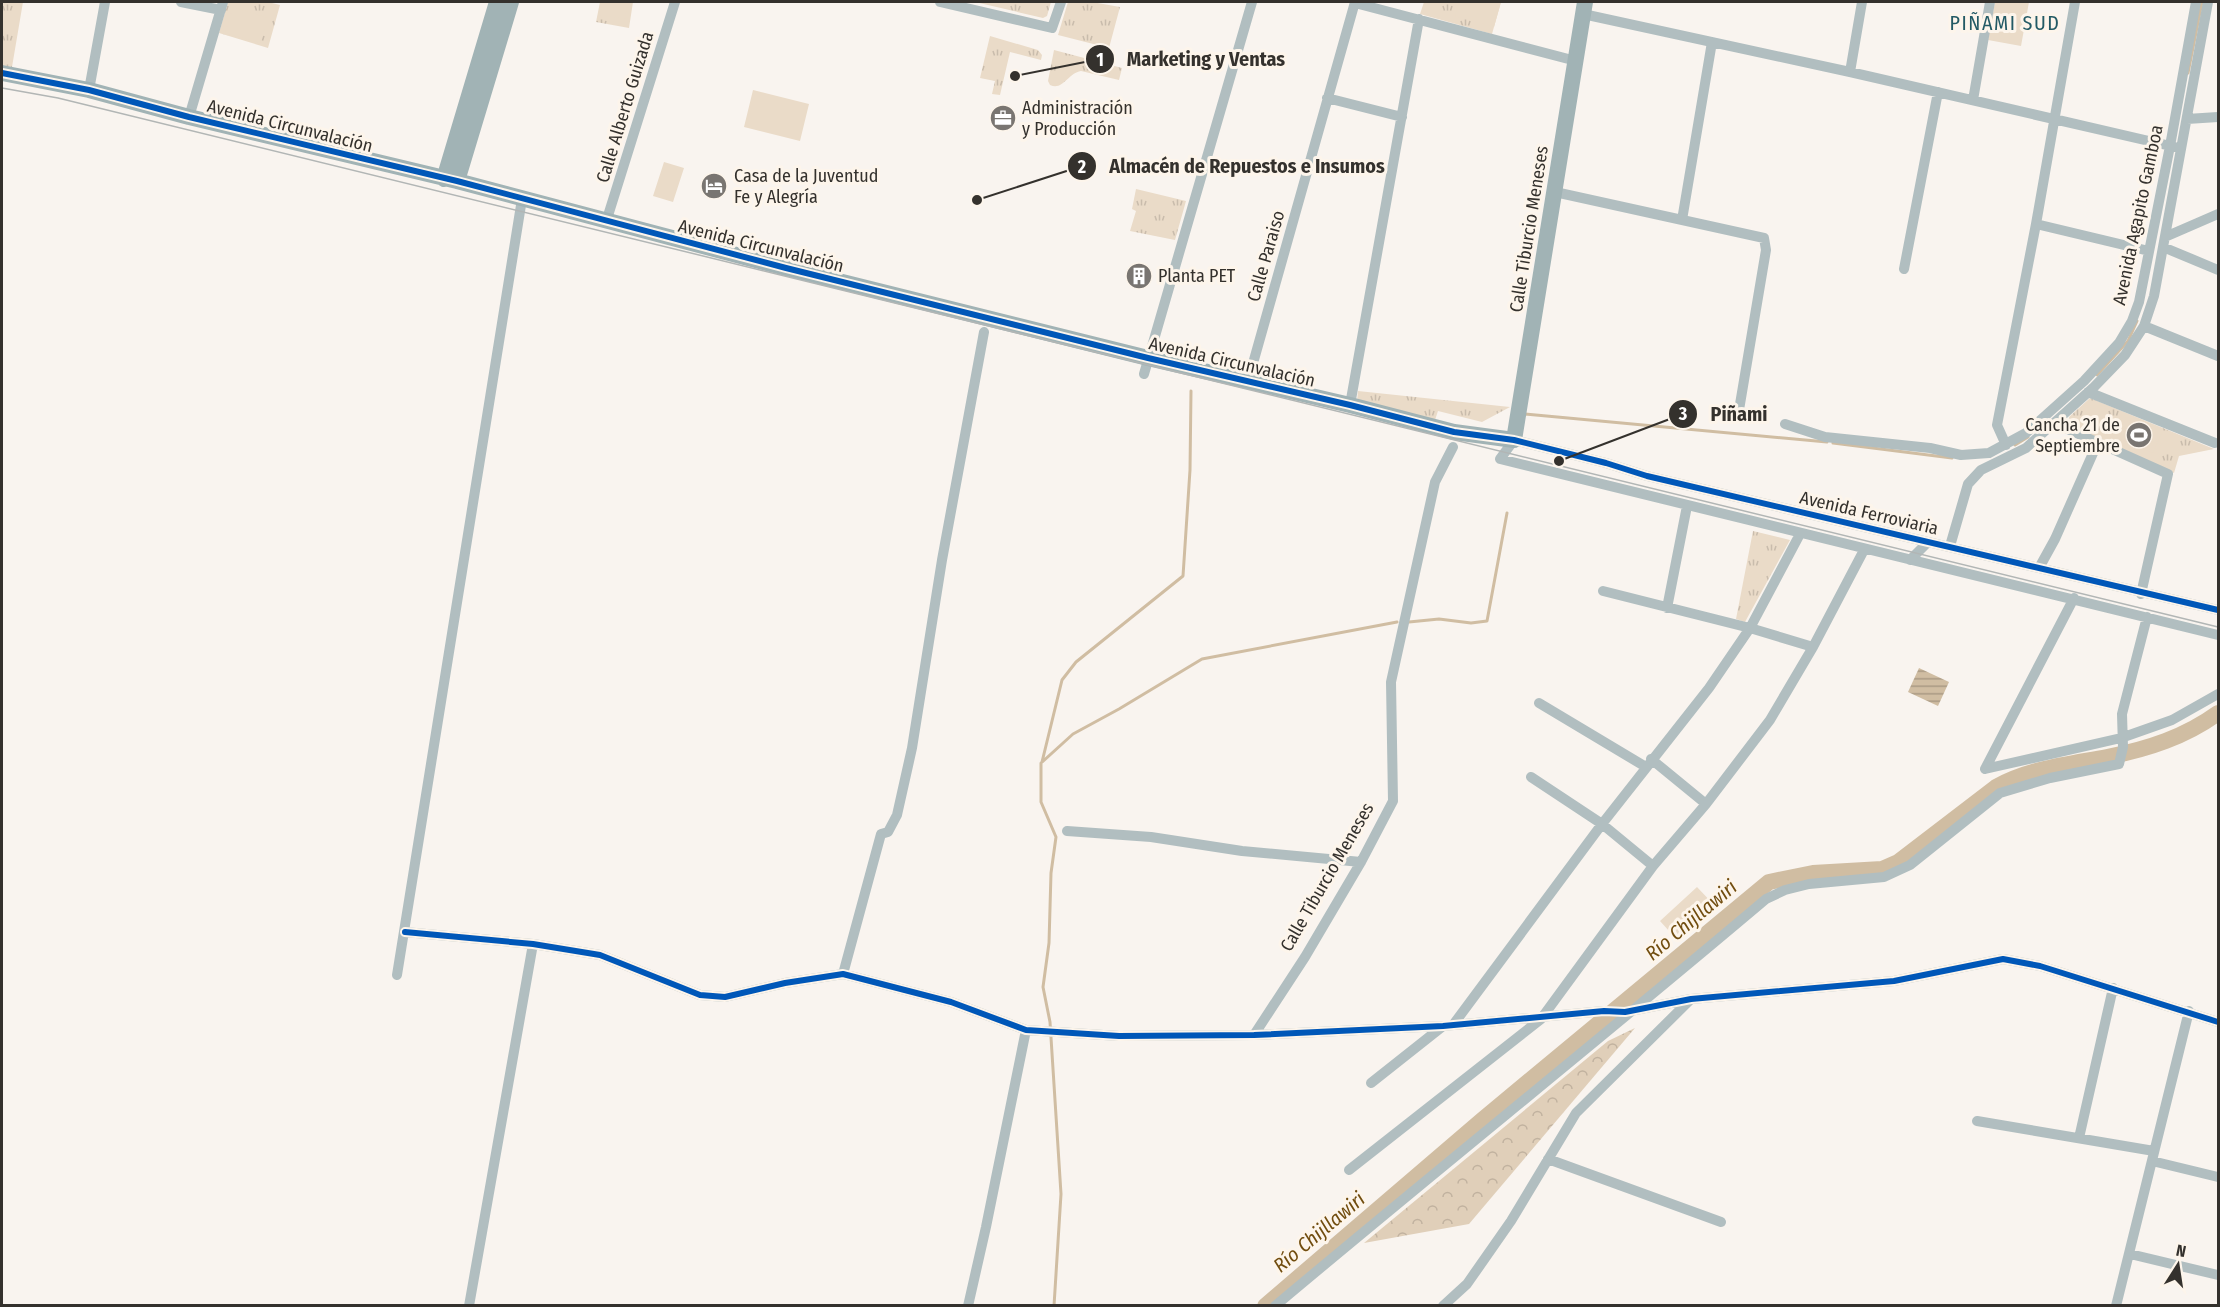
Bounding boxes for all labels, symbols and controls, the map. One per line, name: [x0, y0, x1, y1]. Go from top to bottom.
district label: PIÑAMI SUD: [1950, 11, 2060, 35]
street label: Calle Alberto Guizada: [592, 29, 659, 185]
callout: Marketing y Ventas: [1085, 40, 1297, 78]
text: Marketing y Ventas: [1127, 47, 1285, 71]
text: 1: [1096, 49, 1104, 71]
street label: Avenida Circunvalación: [205, 95, 375, 157]
place label: Administración y Producción: [1022, 97, 1133, 140]
office icon: Administración y Producción: [988, 103, 1018, 133]
street label: Avenida Agapito Gamboa: [2108, 123, 2168, 307]
street label: Calle Tiburcio Meneses: [1505, 144, 1553, 314]
callout: Almacén de Repuestos e Insumos: [1067, 147, 1397, 185]
text: Almacén de Repuestos e Insumos: [1108, 154, 1385, 178]
text: 2: [1077, 156, 1086, 178]
place label: Casa de la Juventud Fe y Alegría: [734, 165, 878, 208]
hotel icon: Casa de la Juventud Fe y Alegría: [699, 171, 729, 201]
street label: Calle Paraiso: [1243, 208, 1289, 304]
street label: Avenida Circunvalación: [676, 215, 846, 277]
building icon: Planta PET: [1124, 261, 1154, 291]
place label: Planta PET: [1158, 265, 1236, 287]
street label: Avenida Circunvalación: [1147, 332, 1317, 392]
callout: Piñami: [1668, 395, 1779, 433]
text: Piñami: [1711, 402, 1767, 426]
text: 3: [1678, 403, 1688, 425]
place label: Cancha 21 de Septiembre: [2025, 414, 2120, 457]
sports icon: Cancha 21 de Septiembre: [2124, 420, 2154, 450]
street label: Avenida Ferroviaria: [1798, 486, 1941, 540]
street label: Calle Tiburcio Meneses: [1275, 798, 1379, 955]
water label: Río Chijllawiri: [1640, 875, 1742, 965]
water label: Río Chijllawiri: [1268, 1187, 1370, 1277]
north arrow: [2148, 1235, 2208, 1295]
text: N: [2174, 1241, 2188, 1261]

